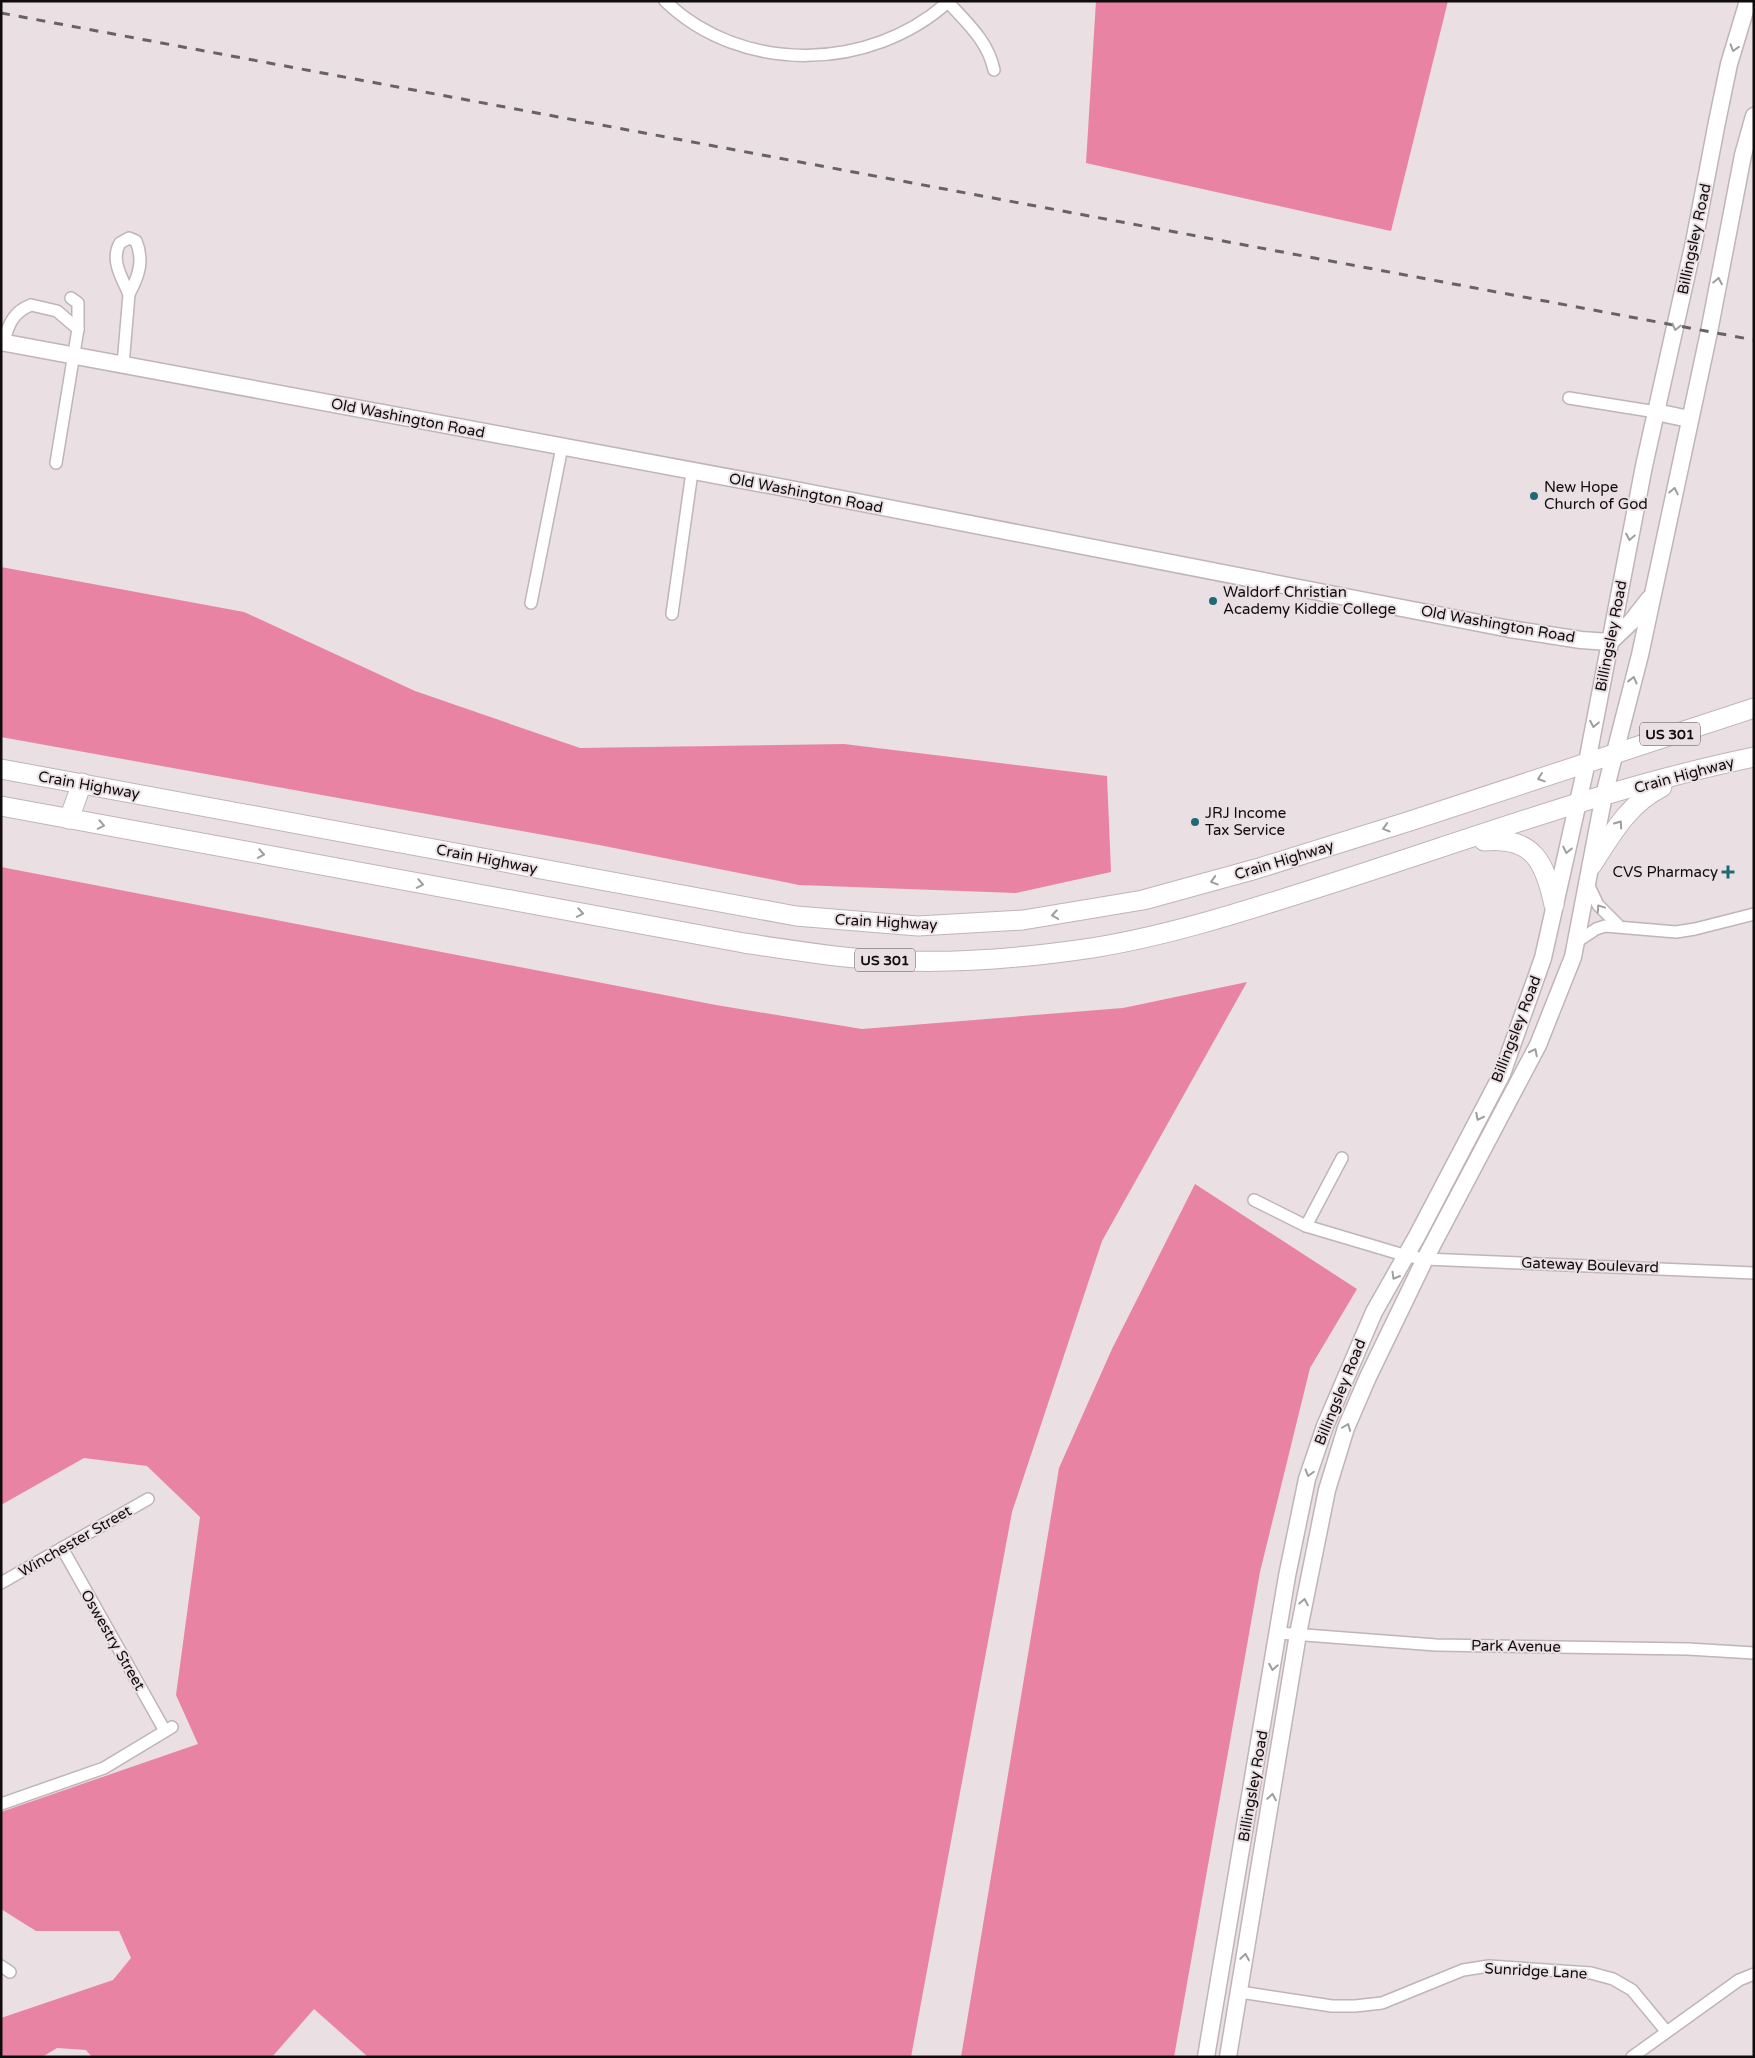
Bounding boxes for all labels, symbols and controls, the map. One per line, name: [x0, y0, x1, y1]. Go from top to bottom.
one-way arrow: [1730, 43, 1740, 52]
street label: Billingsley Road: [1673, 182, 1715, 296]
one-way arrow: [1713, 277, 1723, 285]
one-way arrow: [1671, 322, 1682, 331]
street label: Old Washington Road: [330, 394, 486, 442]
street label: Old Washington Road: [728, 469, 884, 517]
place label: New Hope Church of God: [1544, 478, 1648, 513]
one-way arrow: [1668, 487, 1679, 496]
marker: New Hope Church of God: [1528, 490, 1540, 502]
one-way arrow: [1626, 533, 1636, 541]
street label: Billingsley Road: [1591, 579, 1631, 693]
place label: Waldorf Christian Academy Kiddie College: [1223, 583, 1396, 618]
marker: Waldorf Christian Academy Kiddie College: [1207, 595, 1219, 607]
street label: Old Washington Road: [1419, 602, 1577, 646]
one-way arrow: [1627, 676, 1638, 685]
one-way arrow: [1589, 720, 1600, 728]
road number: US 301: [1640, 722, 1700, 746]
street label: Crain Highway: [1632, 753, 1736, 797]
street label: Crain Highway: [37, 767, 141, 803]
one-way arrow: [1537, 772, 1545, 782]
place label: JRJ Income Tax Service: [1205, 804, 1286, 839]
marker: JRJ Income Tax Service: [1189, 816, 1201, 828]
one-way arrow: [96, 819, 105, 829]
one-way arrow: [1613, 820, 1622, 830]
one-way arrow: [1382, 823, 1391, 833]
street label: Crain Highway: [1232, 836, 1336, 884]
street label: Crain Highway: [435, 840, 539, 878]
one-way arrow: [1562, 846, 1573, 855]
one-way arrow: [256, 849, 265, 859]
place label: CVS Pharmacy: [1613, 863, 1718, 881]
marker: CVS Pharmacy: [1722, 866, 1734, 878]
one-way arrow: [1210, 875, 1219, 885]
one-way arrow: [416, 878, 425, 888]
one-way arrow: [1597, 904, 1606, 914]
one-way arrow: [576, 907, 585, 918]
street label: Crain Highway: [834, 910, 938, 934]
one-way arrow: [1051, 910, 1060, 920]
road number: US 301: [855, 948, 915, 972]
street label: Billingsley Road: [1487, 973, 1545, 1085]
one-way arrow: [1528, 1048, 1538, 1057]
one-way arrow: [1475, 1112, 1485, 1121]
street label: Gateway Boulevard: [1521, 1254, 1659, 1276]
one-way arrow: [1391, 1271, 1401, 1280]
street label: Billingsley Road: [1311, 1336, 1369, 1448]
one-way arrow: [1341, 1423, 1351, 1432]
one-way arrow: [1305, 1468, 1315, 1476]
street label: Winchester Street: [15, 1501, 135, 1581]
street label: Oswestry Street: [77, 1587, 149, 1694]
one-way arrow: [1299, 1597, 1309, 1606]
street label: Park Avenue: [1471, 1636, 1561, 1656]
one-way arrow: [1268, 1663, 1279, 1671]
street label: Billingsley Road: [1234, 1729, 1272, 1843]
one-way arrow: [1266, 1792, 1276, 1801]
one-way arrow: [1240, 1953, 1250, 1961]
street label: Sunridge Lane: [1484, 1959, 1588, 1983]

